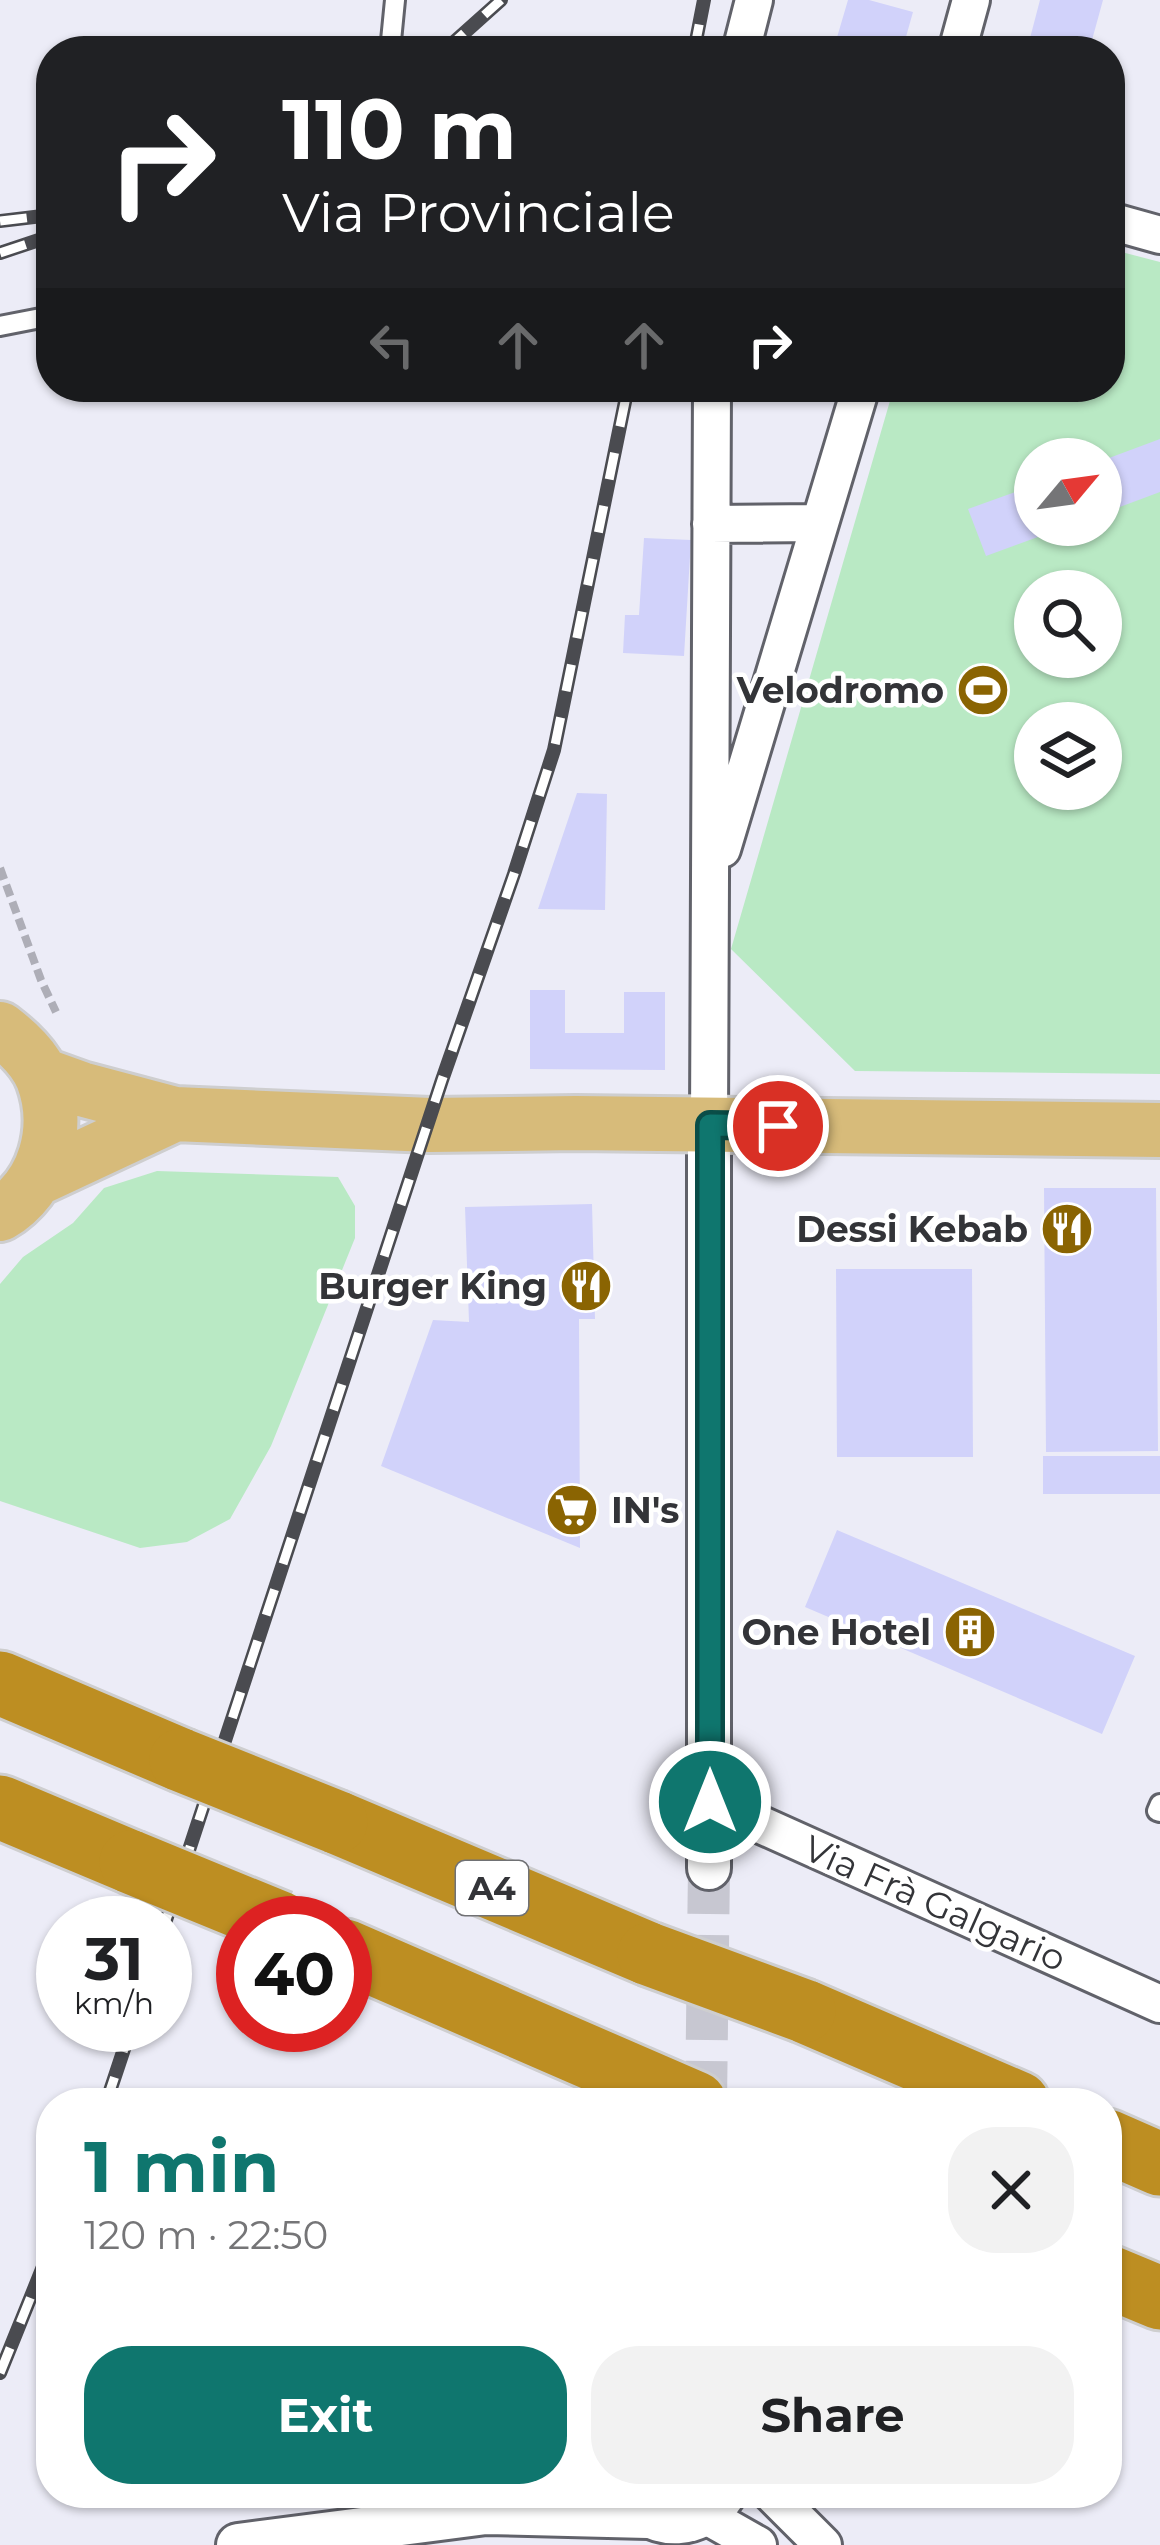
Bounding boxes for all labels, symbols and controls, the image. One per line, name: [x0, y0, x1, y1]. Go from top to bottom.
text: 110 m: [282, 78, 517, 180]
icon: right: [84, 84, 240, 240]
text: Via Provinciale: [282, 180, 675, 246]
icon: left: [359, 312, 425, 378]
icon: ahead: [485, 312, 551, 378]
icon: ahead: [611, 312, 677, 378]
icon: right: [737, 312, 803, 378]
north arrow: [1014, 438, 1122, 546]
map controls: [1014, 438, 1122, 810]
button: search: [1014, 570, 1122, 678]
sports icon: Velodromo: [955, 662, 1011, 718]
place label: Velodromo: [736, 668, 944, 712]
button: layers: [1014, 702, 1122, 810]
pin: [727, 1075, 829, 1177]
icon: arrive: [745, 1093, 811, 1159]
restaurant icon: Dessi Kebab: [1039, 1201, 1095, 1257]
place label: Dessi Kebab: [796, 1207, 1028, 1251]
restaurant icon: Burger King: [558, 1258, 614, 1314]
place label: Burger King: [318, 1264, 547, 1308]
supermarket icon: IN's: [544, 1482, 600, 1538]
place label: IN's: [611, 1488, 679, 1532]
building icon: One Hotel: [942, 1604, 998, 1660]
place label: One Hotel: [741, 1610, 931, 1654]
position arrow: [647, 1739, 773, 1865]
street label: Via Frà Galgario: [797, 1826, 1073, 1980]
road number: A4: [456, 1861, 528, 1915]
speed limit sign: 40: [216, 1896, 372, 2052]
text: 31: [84, 1922, 144, 1995]
text: km/h: [74, 1985, 154, 2022]
text: 1 min: [84, 2122, 280, 2210]
button: close: [948, 2127, 1074, 2253]
text: 120 m · 22:50: [84, 2211, 328, 2259]
button: Exit: [84, 2346, 567, 2484]
button: Share: [591, 2346, 1074, 2484]

